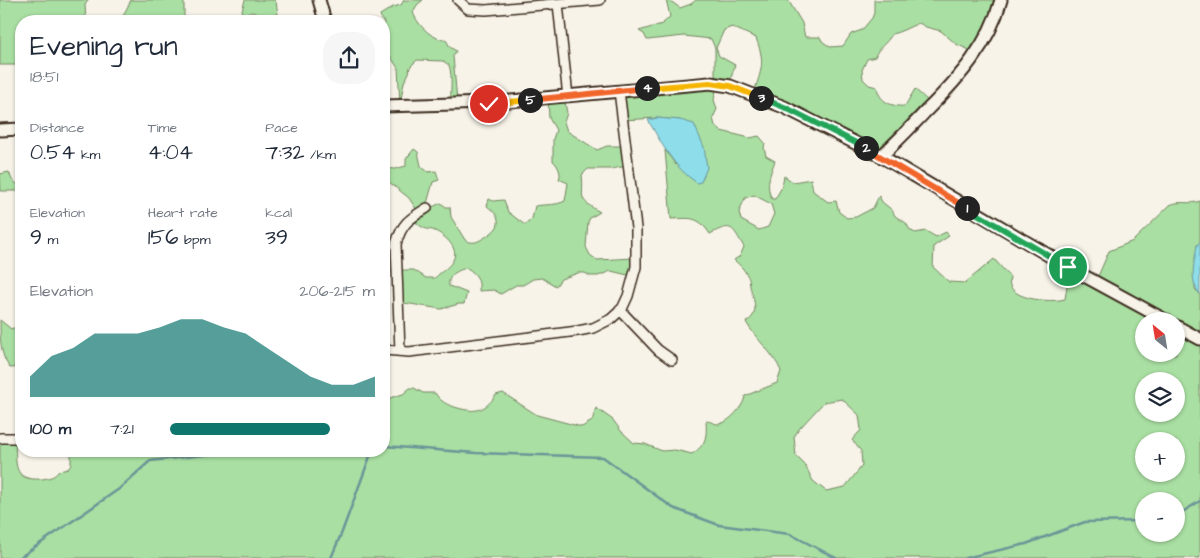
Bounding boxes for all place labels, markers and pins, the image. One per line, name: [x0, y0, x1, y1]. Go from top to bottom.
pin: 4: [634, 76, 660, 100]
pin: [468, 83, 510, 125]
pin: 3: [748, 86, 774, 110]
pin: 5: [518, 88, 542, 112]
pin: 2: [854, 136, 878, 160]
pin: 1: [954, 196, 980, 220]
pin: [1047, 246, 1089, 288]

